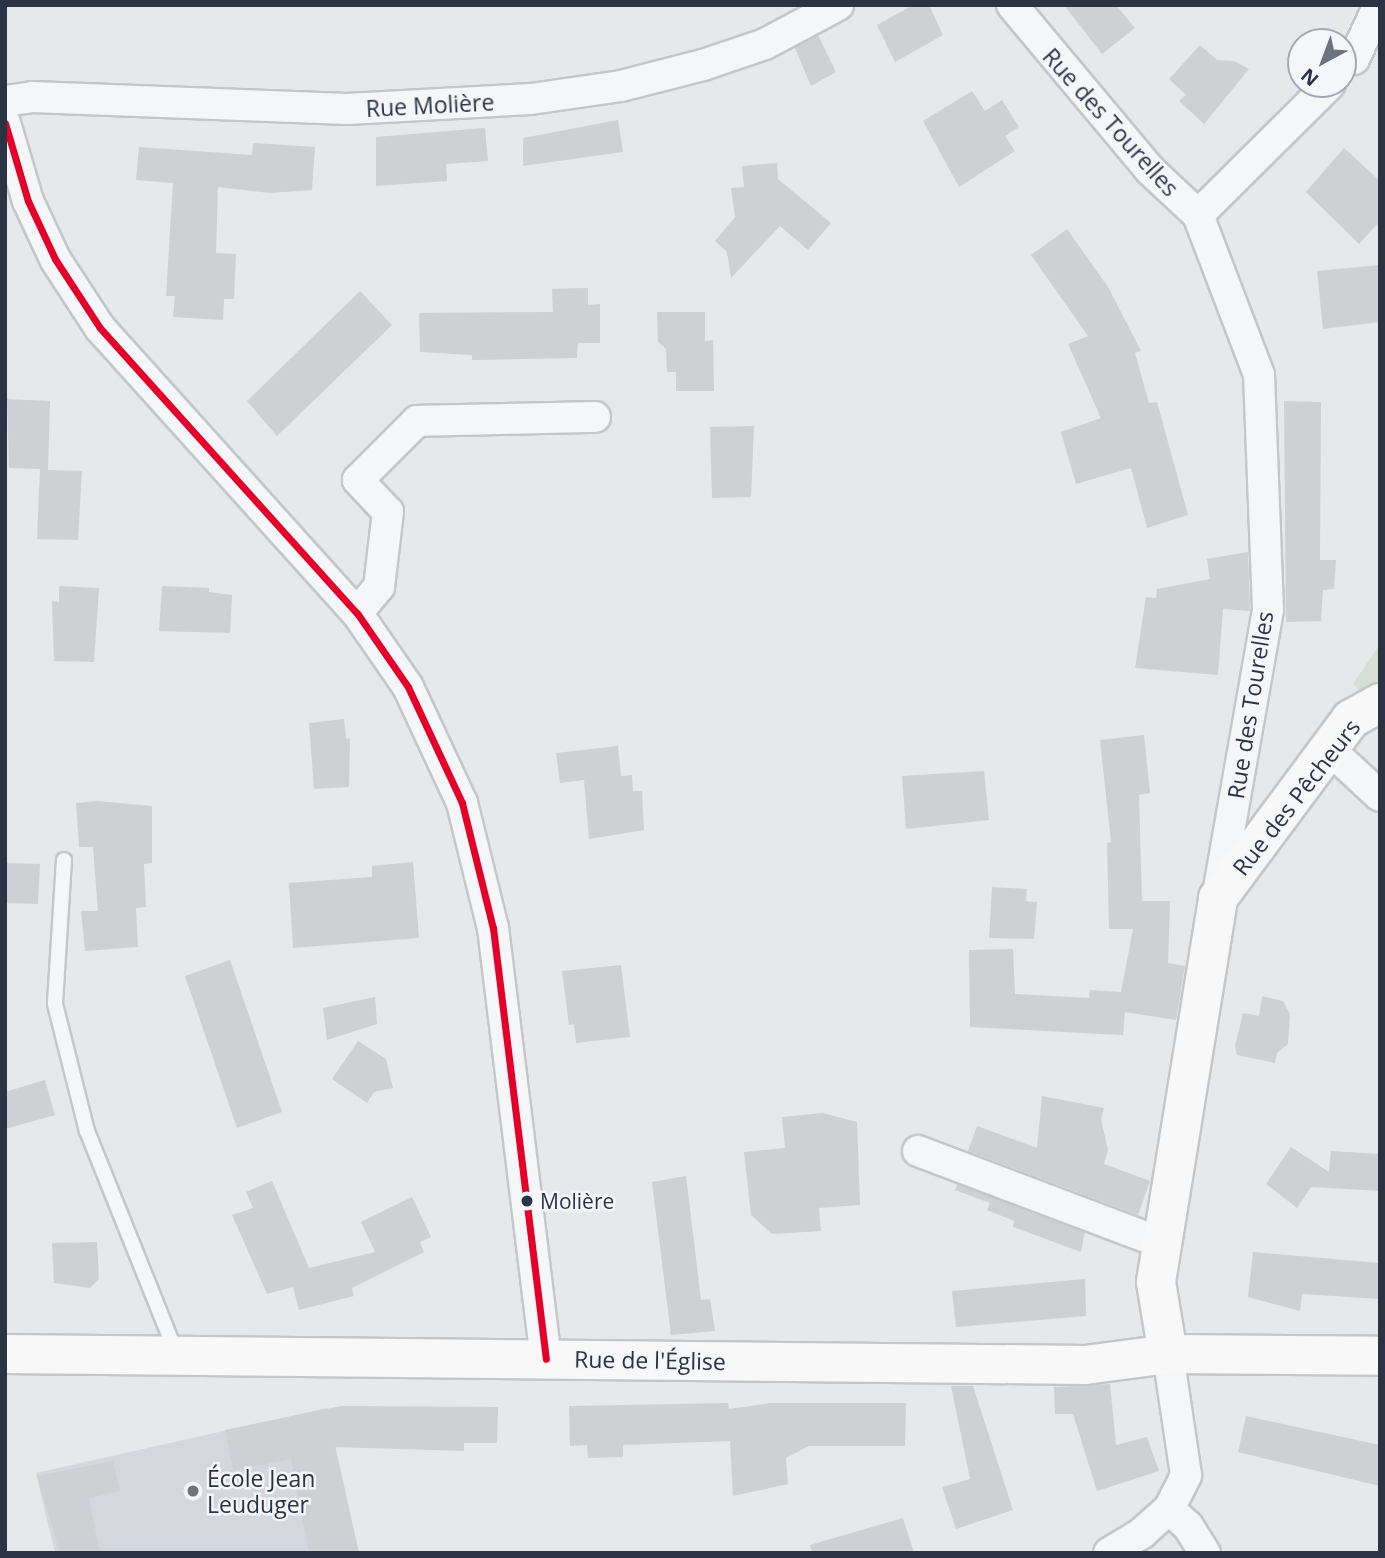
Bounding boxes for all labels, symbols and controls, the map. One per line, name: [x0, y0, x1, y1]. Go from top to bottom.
north arrow: [1287, 28, 1357, 98]
street label: Rue des Tourelles: [1037, 42, 1185, 202]
text: N: [1295, 62, 1324, 92]
street label: Rue Molière: [365, 88, 495, 122]
street label: Rue des Tourelles: [1222, 609, 1278, 801]
street label: Rue des Pêcheurs: [1227, 713, 1365, 881]
place label: Molière: [540, 1188, 614, 1214]
marker: Molière: [520, 1194, 534, 1208]
street label: Rue de l'Église: [574, 1345, 726, 1375]
place label: École Jean Leuduger: [207, 1464, 315, 1518]
marker: École Jean Leuduger: [185, 1483, 201, 1499]

